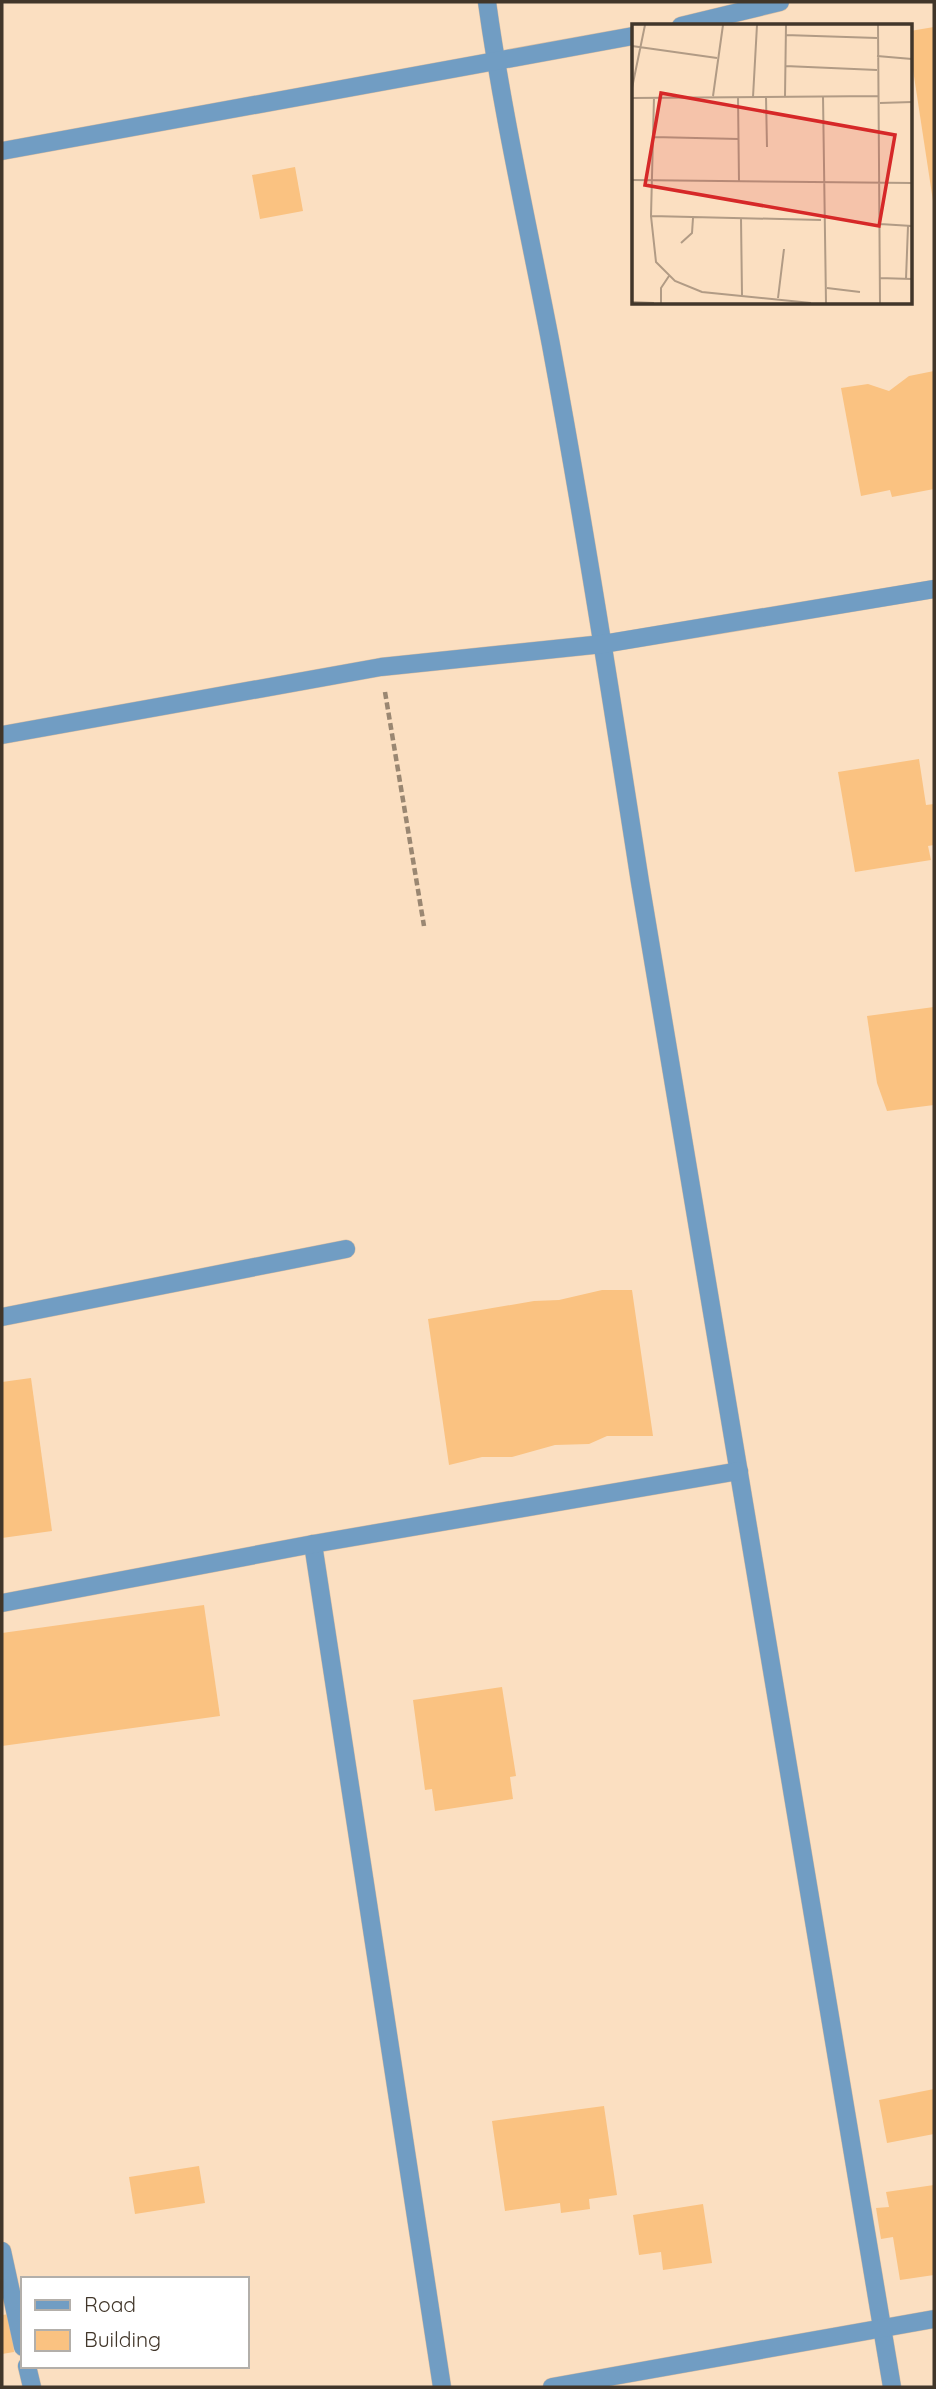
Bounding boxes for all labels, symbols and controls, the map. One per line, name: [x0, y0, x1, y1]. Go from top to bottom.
inset map: [632, 24, 912, 304]
legend: [21, 2277, 248, 2368]
text: Road: [84, 2291, 136, 2317]
text: Building: [84, 2326, 161, 2352]

